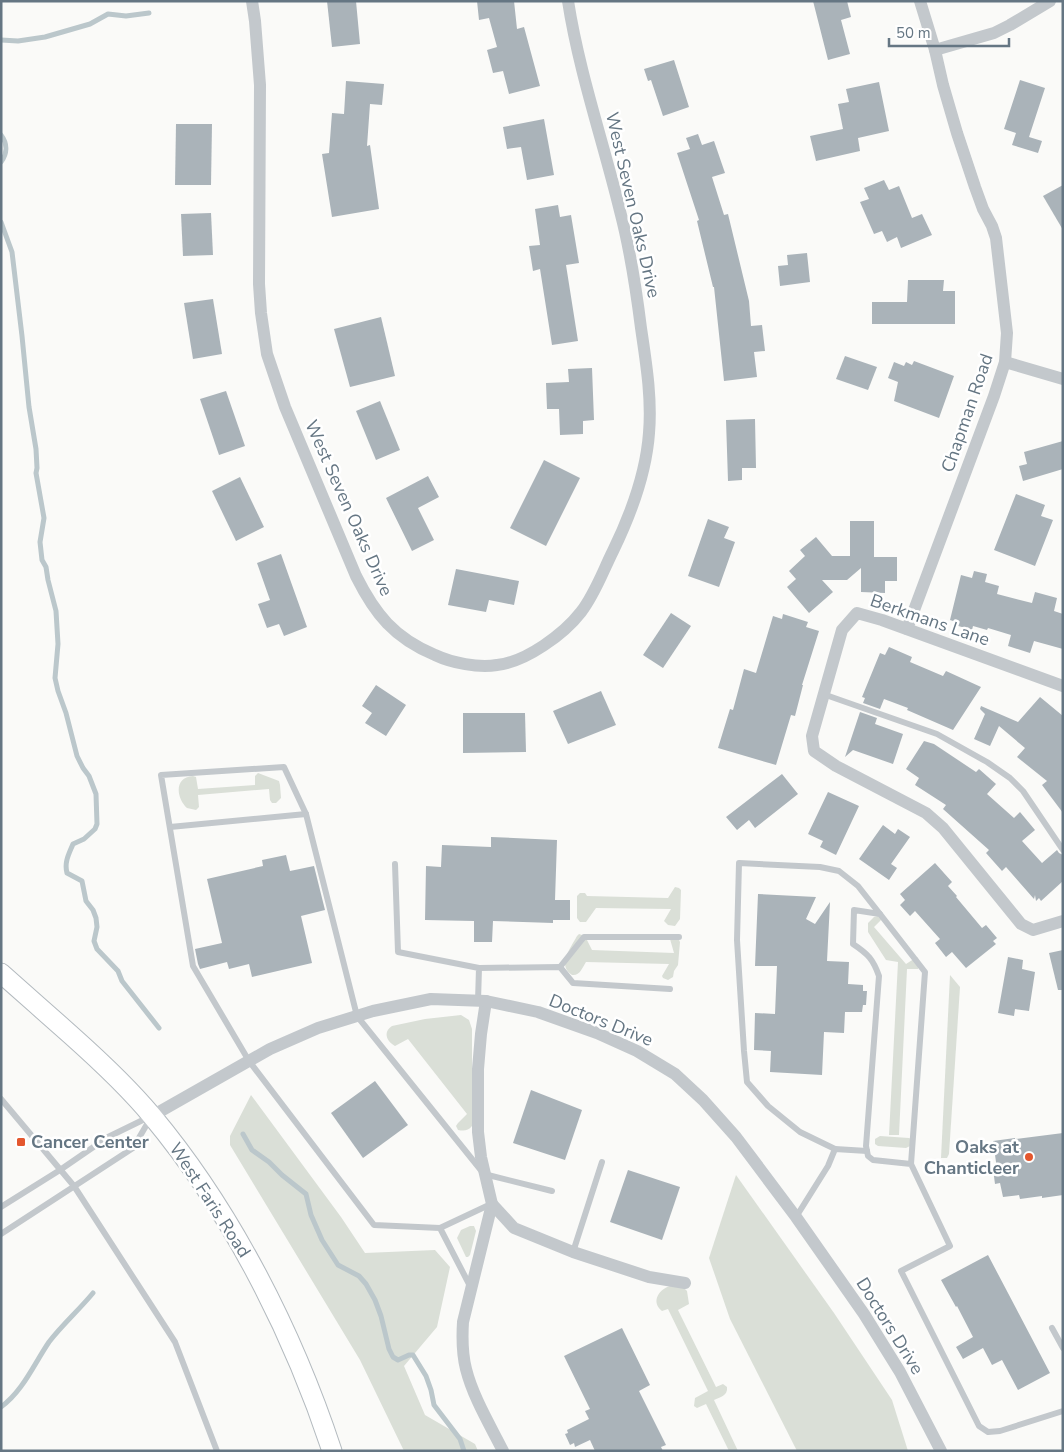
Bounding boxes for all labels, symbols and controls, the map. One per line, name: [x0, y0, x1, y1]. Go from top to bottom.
scale bar: [889, 15, 1009, 47]
text: 50 m: [896, 23, 931, 43]
street label: West Seven Oaks Drive: [600, 110, 666, 300]
street label: Chapman Road: [935, 350, 999, 476]
street label: West Seven Oaks Drive: [299, 416, 399, 600]
street label: Berkmans Lane: [867, 588, 993, 652]
street label: Doctors Drive: [545, 988, 657, 1052]
place label: Cancer Center: [31, 1130, 149, 1154]
place label: Oaks at Chanticleer: [924, 1135, 1019, 1180]
marker: Cancer Center: [15, 1136, 27, 1148]
street label: West Faris Road: [164, 1138, 256, 1262]
marker: Oaks at Chanticleer: [1023, 1151, 1035, 1163]
street label: Doctors Drive: [851, 1273, 929, 1379]

